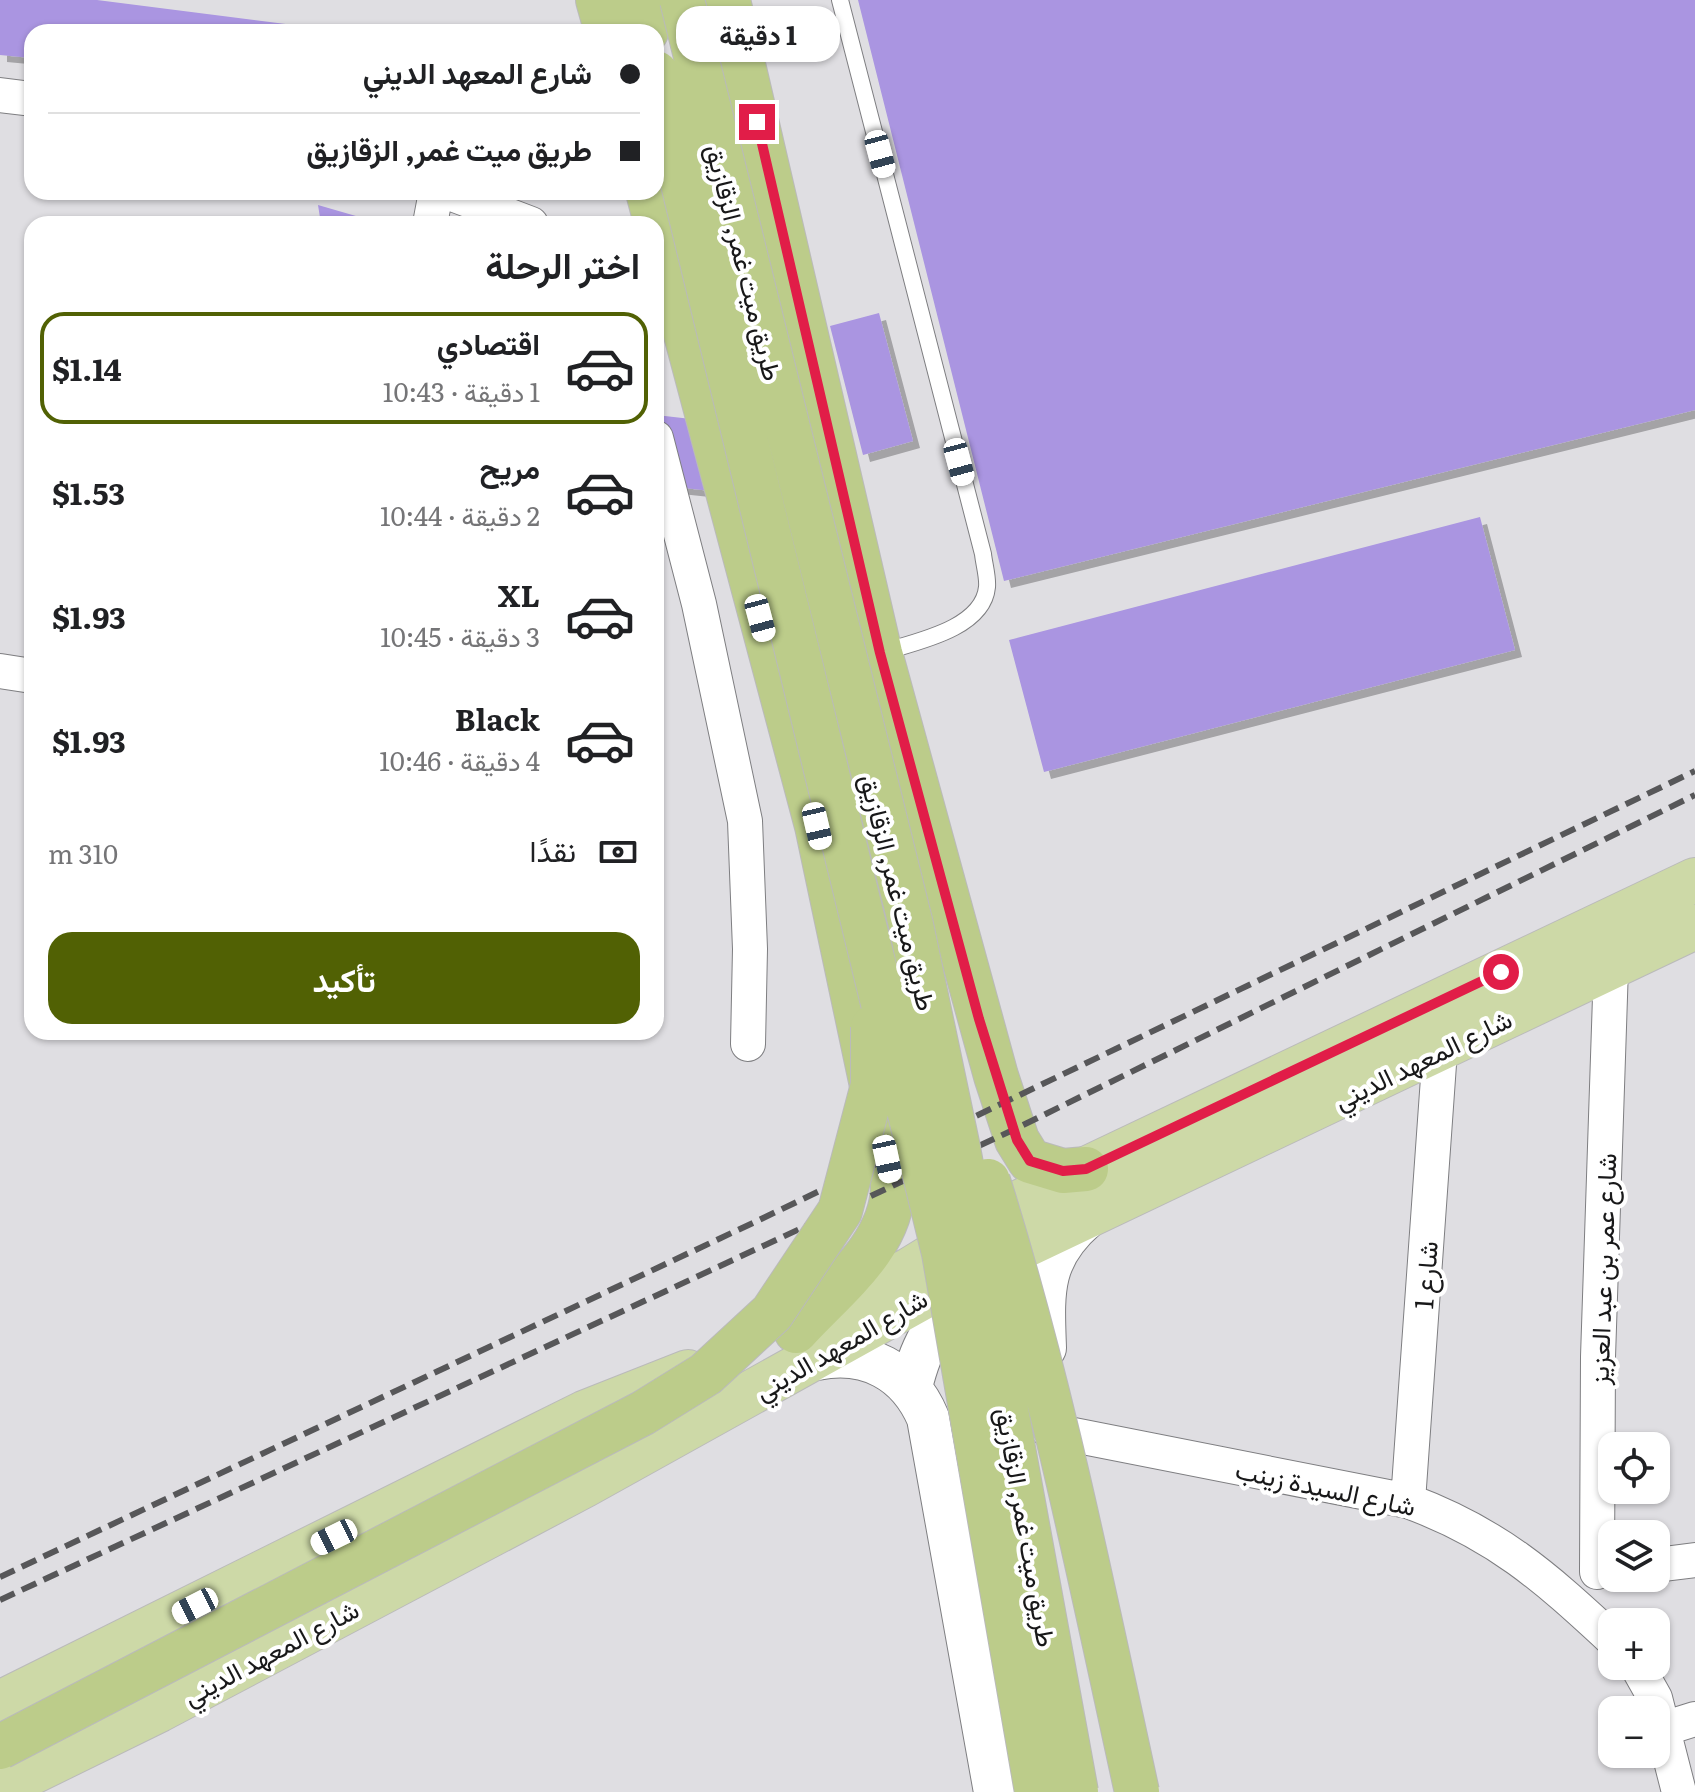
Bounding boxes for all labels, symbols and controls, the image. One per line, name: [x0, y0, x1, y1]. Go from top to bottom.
callout: 1 دقيقة: [675, 6, 839, 62]
text: 1 دقيقة: [719, 14, 797, 53]
text: شارع المعهد الديني: [363, 49, 592, 93]
route end: [739, 104, 775, 140]
text: طريق ميت غمر, الزقازيق: [306, 126, 592, 170]
car: [862, 128, 898, 180]
street label: طريق ميت غمر, الزقازيق: [698, 140, 794, 384]
text: اختر الرحلة: [485, 237, 640, 290]
text: اقتصادي: [437, 320, 540, 364]
icon: car: [564, 332, 636, 404]
text: $1.14: [52, 346, 122, 390]
text: 1 دقيقة · 10:43: [383, 371, 540, 410]
car: [941, 436, 977, 488]
text: مريح: [480, 444, 540, 488]
icon: car: [564, 456, 636, 528]
text: $1.53: [52, 470, 125, 514]
text: 2 دقيقة · 10:44: [380, 495, 540, 534]
text: XL: [498, 572, 540, 616]
icon: car: [564, 580, 636, 652]
car: [742, 592, 778, 644]
text: $1.93: [52, 594, 126, 638]
text: 3 دقيقة · 10:45: [380, 616, 540, 655]
text: Black: [455, 696, 540, 740]
icon: car: [564, 704, 636, 776]
text: $1.93: [52, 718, 126, 762]
text: 4 دقيقة · 10:46: [379, 740, 540, 779]
street label: طريق ميت غمر, الزقازيق: [852, 770, 948, 1014]
car: [800, 800, 834, 852]
text: نقدًا: [530, 827, 576, 871]
icon: cash: [596, 830, 640, 874]
text: 310 m: [48, 833, 118, 872]
button: تأكيد: [48, 932, 640, 1024]
route start: [1483, 954, 1519, 990]
street label: شارع المعهد الديني: [1326, 998, 1519, 1122]
car: [870, 1133, 904, 1185]
street label: شارع عمر بن عبد العزيز: [1577, 1152, 1626, 1387]
street label: شارع 1: [1402, 1240, 1447, 1310]
street label: شارع المعهد الديني: [746, 1278, 936, 1412]
street label: طريق ميت غمر, الزقازيق: [988, 1404, 1068, 1650]
map controls: [1598, 1432, 1670, 1768]
button: locate: [1598, 1432, 1670, 1504]
street label: شارع السيدة زينب: [1232, 1448, 1420, 1525]
car: [307, 1516, 361, 1558]
button: layers: [1598, 1520, 1670, 1592]
car: [168, 1584, 222, 1628]
street label: شارع المعهد الديني: [175, 1588, 367, 1717]
button: +: [1598, 1608, 1670, 1680]
button: −: [1598, 1696, 1670, 1768]

